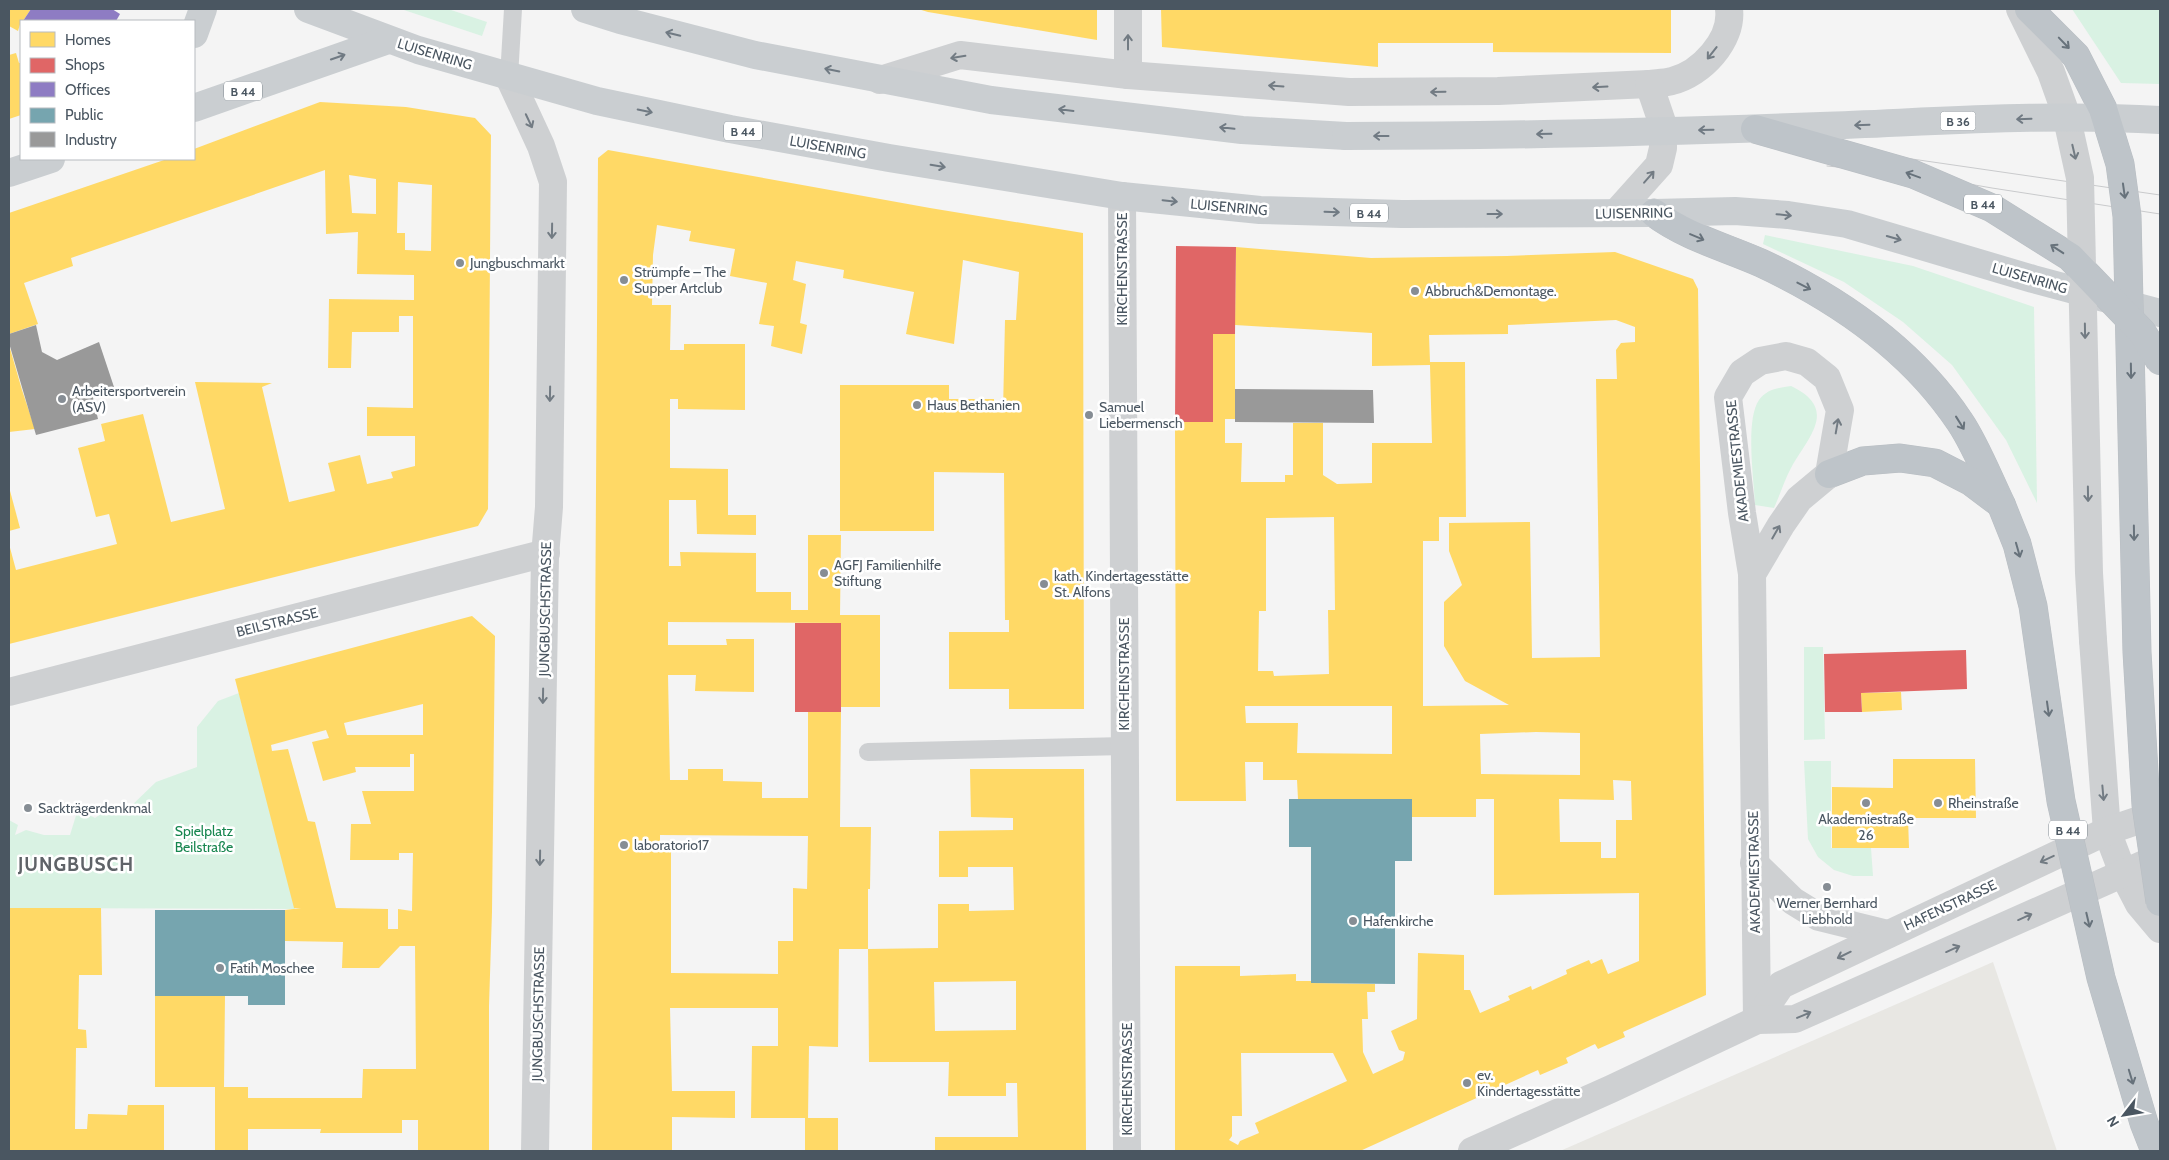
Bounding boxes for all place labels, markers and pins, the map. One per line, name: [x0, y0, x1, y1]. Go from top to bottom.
place label: Jungbuschmarkt: [469, 254, 565, 272]
marker: Jungbuschmarkt: [454, 257, 466, 269]
place label: Strümpfe – The Supper Artclub: [634, 263, 726, 297]
marker: Strümpfe – The Supper Artclub: [618, 274, 630, 286]
place label: Abbruch&Demontage.: [1425, 282, 1557, 300]
marker: Abbruch&Demontage.: [1409, 285, 1421, 297]
place label: Arbeitersportverein (ASV): [72, 382, 186, 416]
marker: Arbeitersportverein (ASV): [56, 393, 68, 405]
place label: Haus Bethanien: [927, 396, 1020, 414]
place label: Samuel Liebermensch: [1099, 398, 1183, 432]
marker: Haus Bethanien: [911, 399, 923, 411]
marker: Samuel Liebermensch: [1083, 409, 1095, 421]
place label: AGFJ Familienhilfe Stiftung: [834, 556, 941, 590]
marker: AGFJ Familienhilfe Stiftung: [818, 567, 830, 579]
place label: kath. Kindertagesstätte St. Alfons: [1054, 567, 1189, 601]
marker: kath. Kindertagesstätte St. Alfons: [1038, 578, 1050, 590]
place label: Rheinstraße: [1948, 794, 2019, 812]
marker: Akademiestraße 26: [1860, 797, 1872, 809]
marker: Rheinstraße: [1932, 797, 1944, 809]
place label: Sackträgerdenkmal: [38, 799, 152, 817]
marker: Sackträgerdenkmal: [22, 802, 34, 814]
place label: Akademiestraße 26: [1818, 810, 1914, 844]
place label: laboratorio17: [634, 836, 709, 854]
marker: laboratorio17: [618, 839, 630, 851]
marker: Werner Bernhard Liebhold: [1821, 881, 1833, 893]
place label: Werner Bernhard Liebhold: [1777, 894, 1877, 928]
place label: Hafenkirche: [1363, 912, 1433, 930]
marker: Hafenkirche: [1347, 915, 1359, 927]
place label: Fatih Moschee: [230, 959, 315, 977]
marker: Fatih Moschee: [214, 962, 226, 974]
place label: ev. Kindertagesstätte: [1477, 1066, 1580, 1100]
marker: ev. Kindertagesstätte: [1461, 1077, 1473, 1089]

